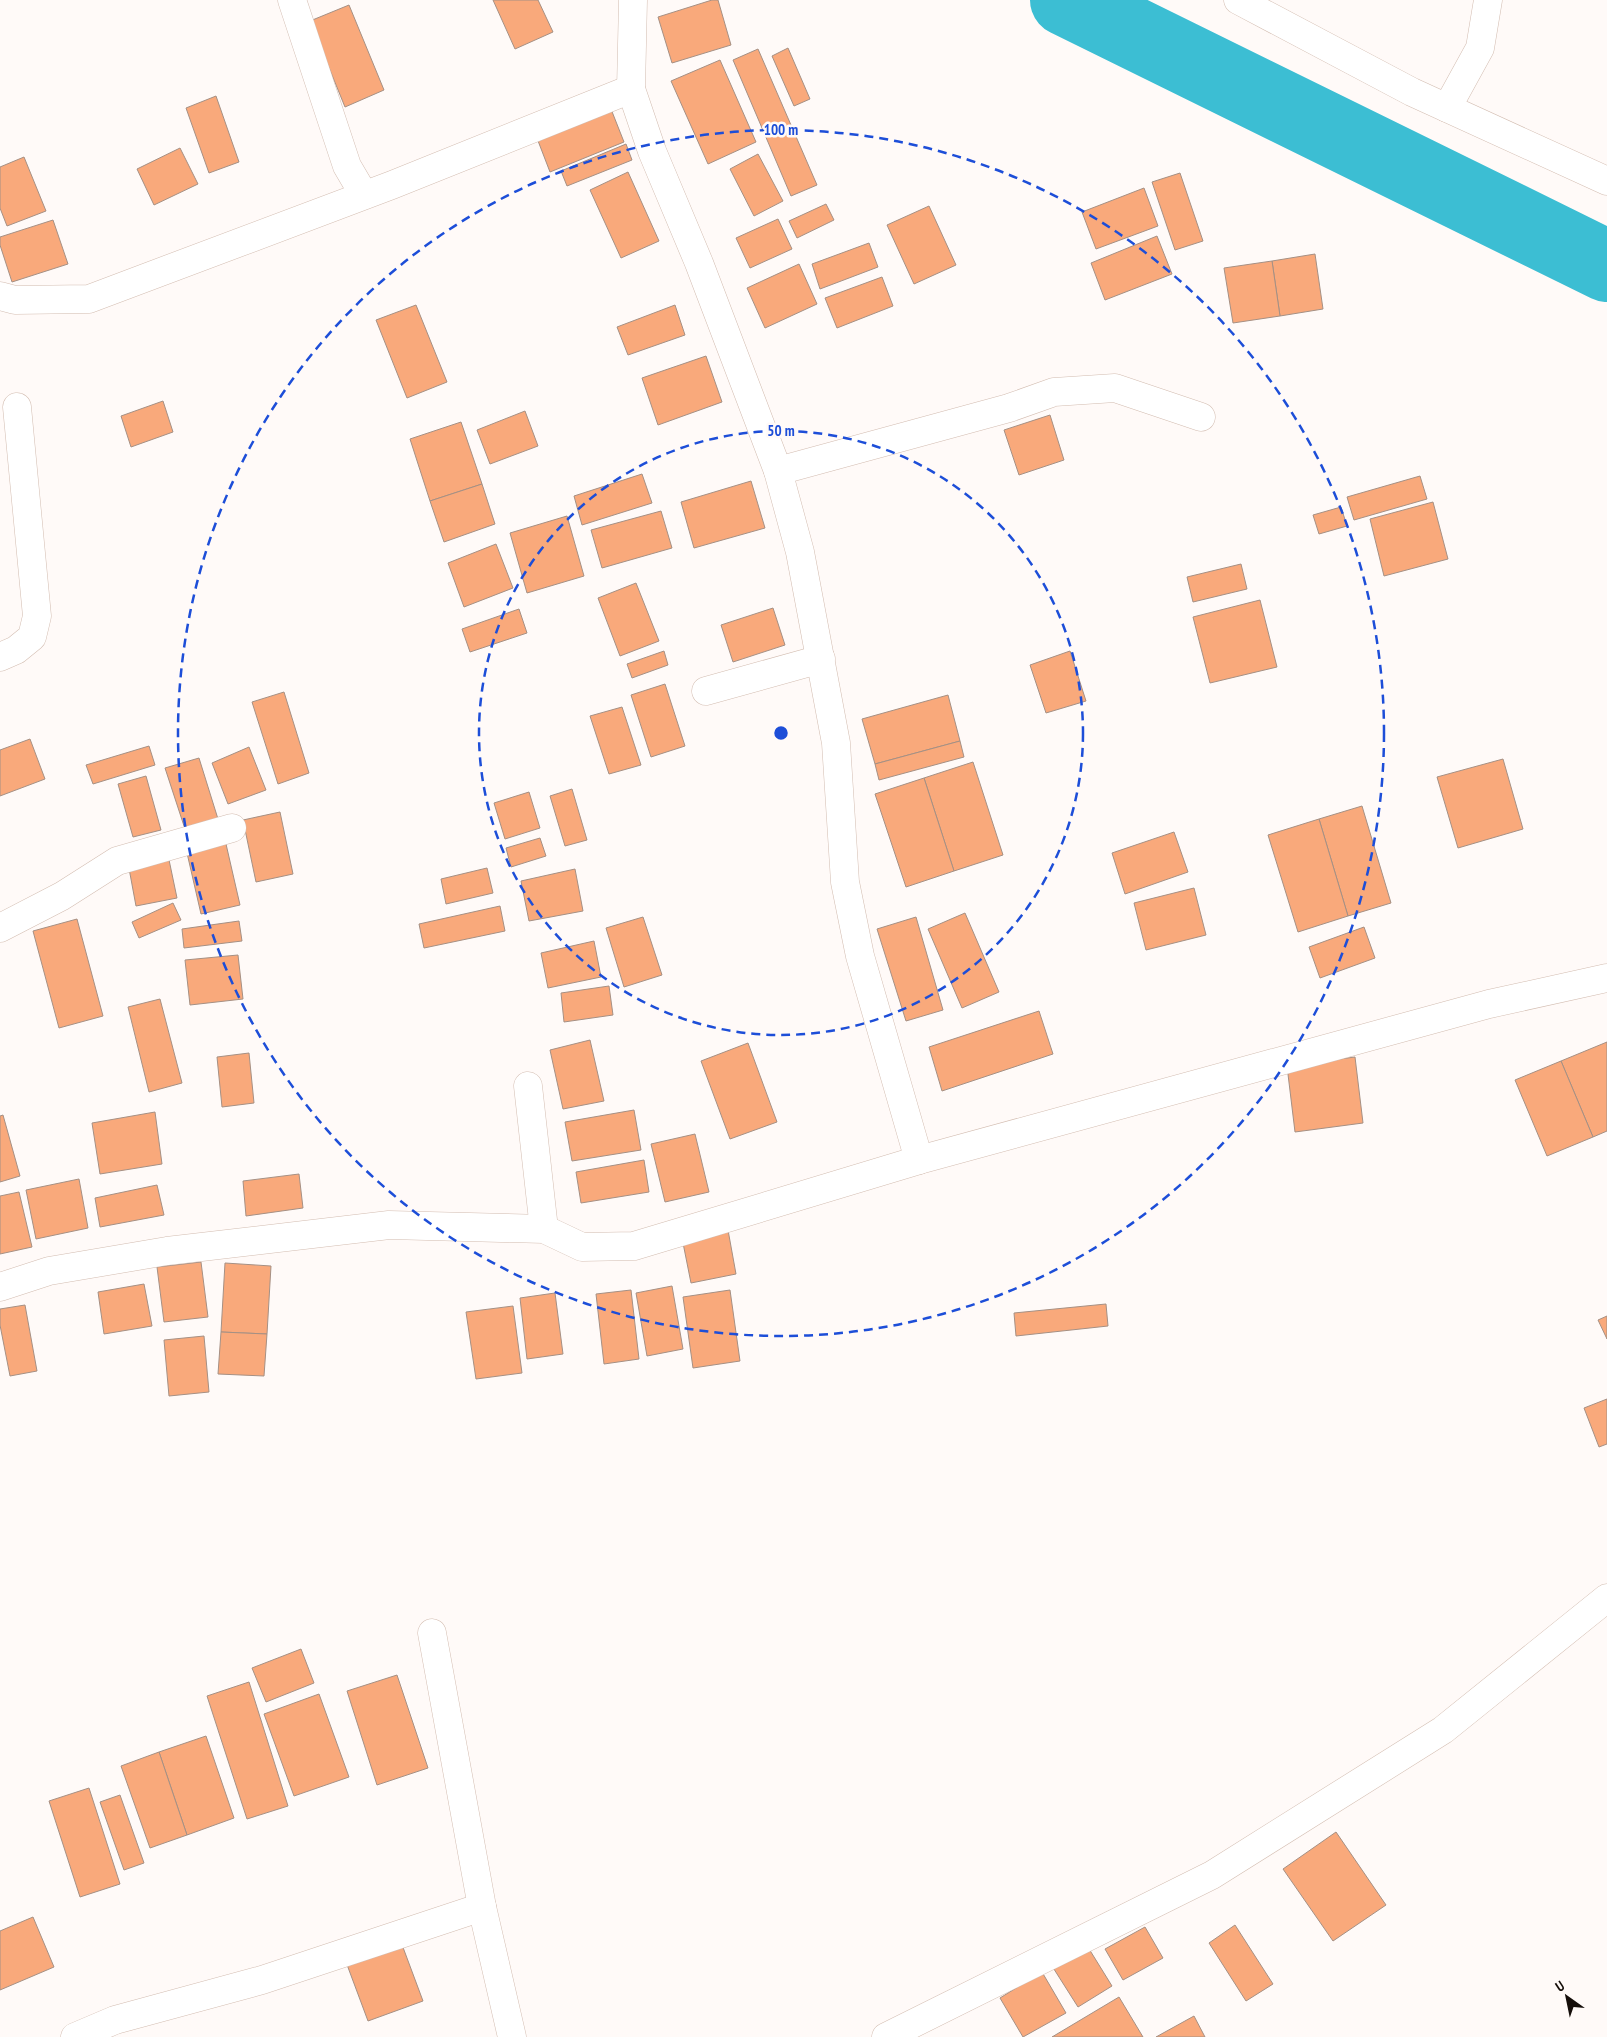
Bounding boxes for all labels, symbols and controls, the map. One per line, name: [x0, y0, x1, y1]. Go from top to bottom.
text: 100 m: [764, 120, 798, 139]
text: 50 m: [767, 421, 795, 440]
centre of rings: [772, 724, 790, 742]
north arrow: [1542, 1972, 1592, 2022]
text: U: [1552, 1977, 1568, 1996]

